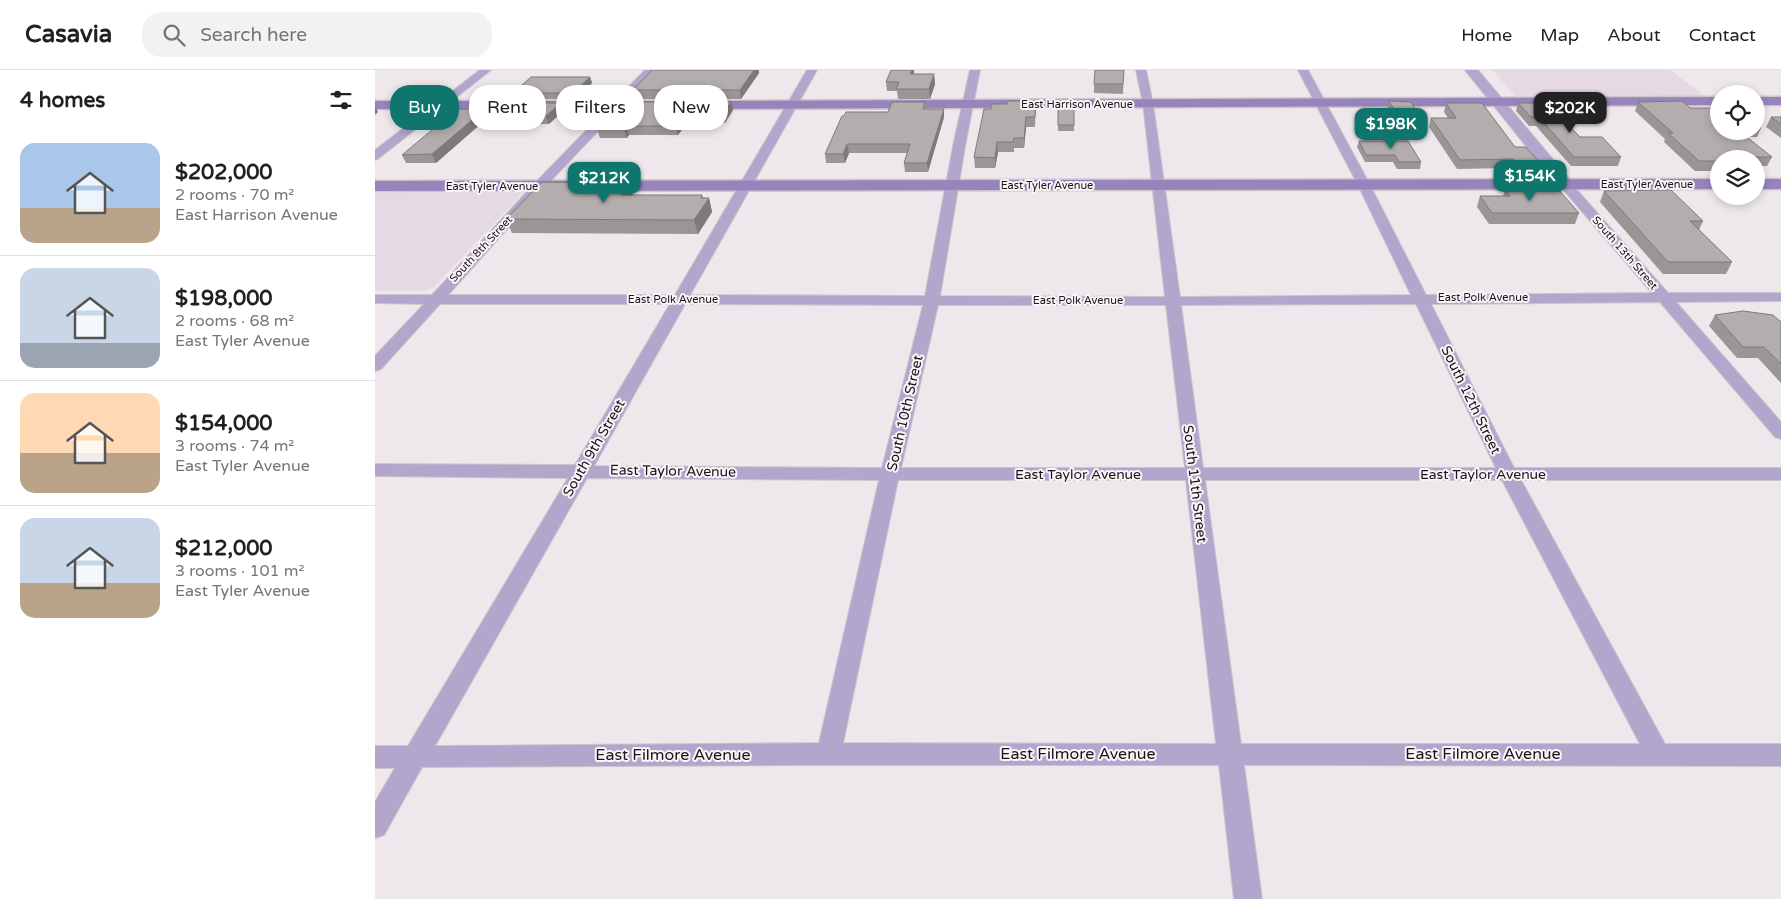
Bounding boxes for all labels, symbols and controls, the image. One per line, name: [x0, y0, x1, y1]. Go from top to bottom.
search box: [142, 12, 492, 57]
text: Casavia: [25, 20, 112, 49]
icon: search: [160, 21, 188, 49]
text: Search here: [200, 24, 307, 46]
text: Home: [1461, 24, 1512, 46]
text: Map: [1540, 24, 1579, 46]
text: About: [1607, 24, 1661, 46]
text: Contact: [1689, 24, 1756, 46]
chip: Buy: [390, 85, 459, 130]
chip: Rent: [469, 85, 546, 130]
chip: Filters: [556, 85, 644, 130]
chip: New: [654, 85, 728, 130]
map controls: [1710, 85, 1765, 205]
button: locate: [1710, 85, 1765, 140]
icon: filters: [327, 86, 355, 114]
text: 4 homes: [20, 88, 105, 113]
pin: $202K: [1535, 92, 1605, 134]
street label: East Harrison Avenue: [1021, 98, 1133, 111]
text: $202K: [1545, 98, 1595, 118]
pin: $198K: [1356, 108, 1426, 150]
text: $198K: [1366, 114, 1416, 134]
button: layers: [1710, 150, 1765, 205]
text: $202,000: [175, 160, 273, 185]
pin: $154K: [1495, 160, 1565, 202]
pin: $212K: [569, 162, 639, 204]
icon: home: [60, 163, 120, 223]
text: $154K: [1505, 166, 1555, 186]
text: $212K: [579, 168, 629, 188]
street label: East Tyler Avenue: [1601, 178, 1693, 191]
street label: East Tyler Avenue: [1001, 179, 1093, 192]
street label: East Tyler Avenue: [446, 180, 538, 193]
text: 2 rooms · 70 m²: [175, 185, 294, 205]
text: East Harrison Avenue: [175, 205, 338, 225]
street label: South 8th Street: [447, 213, 515, 285]
street label: South 13th Street: [1590, 214, 1660, 292]
text: $198,000: [175, 286, 273, 311]
icon: home: [60, 288, 120, 348]
street label: East Polk Avenue: [1438, 291, 1528, 304]
street label: East Polk Avenue: [628, 293, 718, 306]
street label: East Polk Avenue: [1033, 294, 1123, 307]
text: 2 rooms · 68 m²: [175, 311, 294, 331]
text: East Tyler Avenue: [175, 331, 310, 351]
street label: South 12th Street: [1437, 343, 1505, 457]
street label: South 10th Street: [883, 353, 927, 473]
street label: South 9th Street: [559, 396, 629, 500]
text: $154,000: [175, 411, 273, 436]
icon: home: [60, 413, 120, 473]
street label: South 11th Street: [1179, 424, 1211, 544]
text: 3 rooms · 74 m²: [175, 436, 294, 456]
text: East Tyler Avenue: [175, 456, 310, 476]
street label: East Taylor Avenue: [610, 461, 736, 481]
street label: East Taylor Avenue: [1015, 466, 1141, 483]
street label: East Taylor Avenue: [1420, 466, 1546, 483]
text: $212,000: [175, 536, 273, 561]
icon: home: [60, 538, 120, 598]
text: 3 rooms · 101 m²: [175, 561, 304, 581]
text: East Tyler Avenue: [175, 581, 310, 601]
street label: East Filmore Avenue: [1000, 744, 1156, 764]
street label: East Filmore Avenue: [1405, 744, 1561, 764]
street label: East Filmore Avenue: [595, 745, 751, 765]

